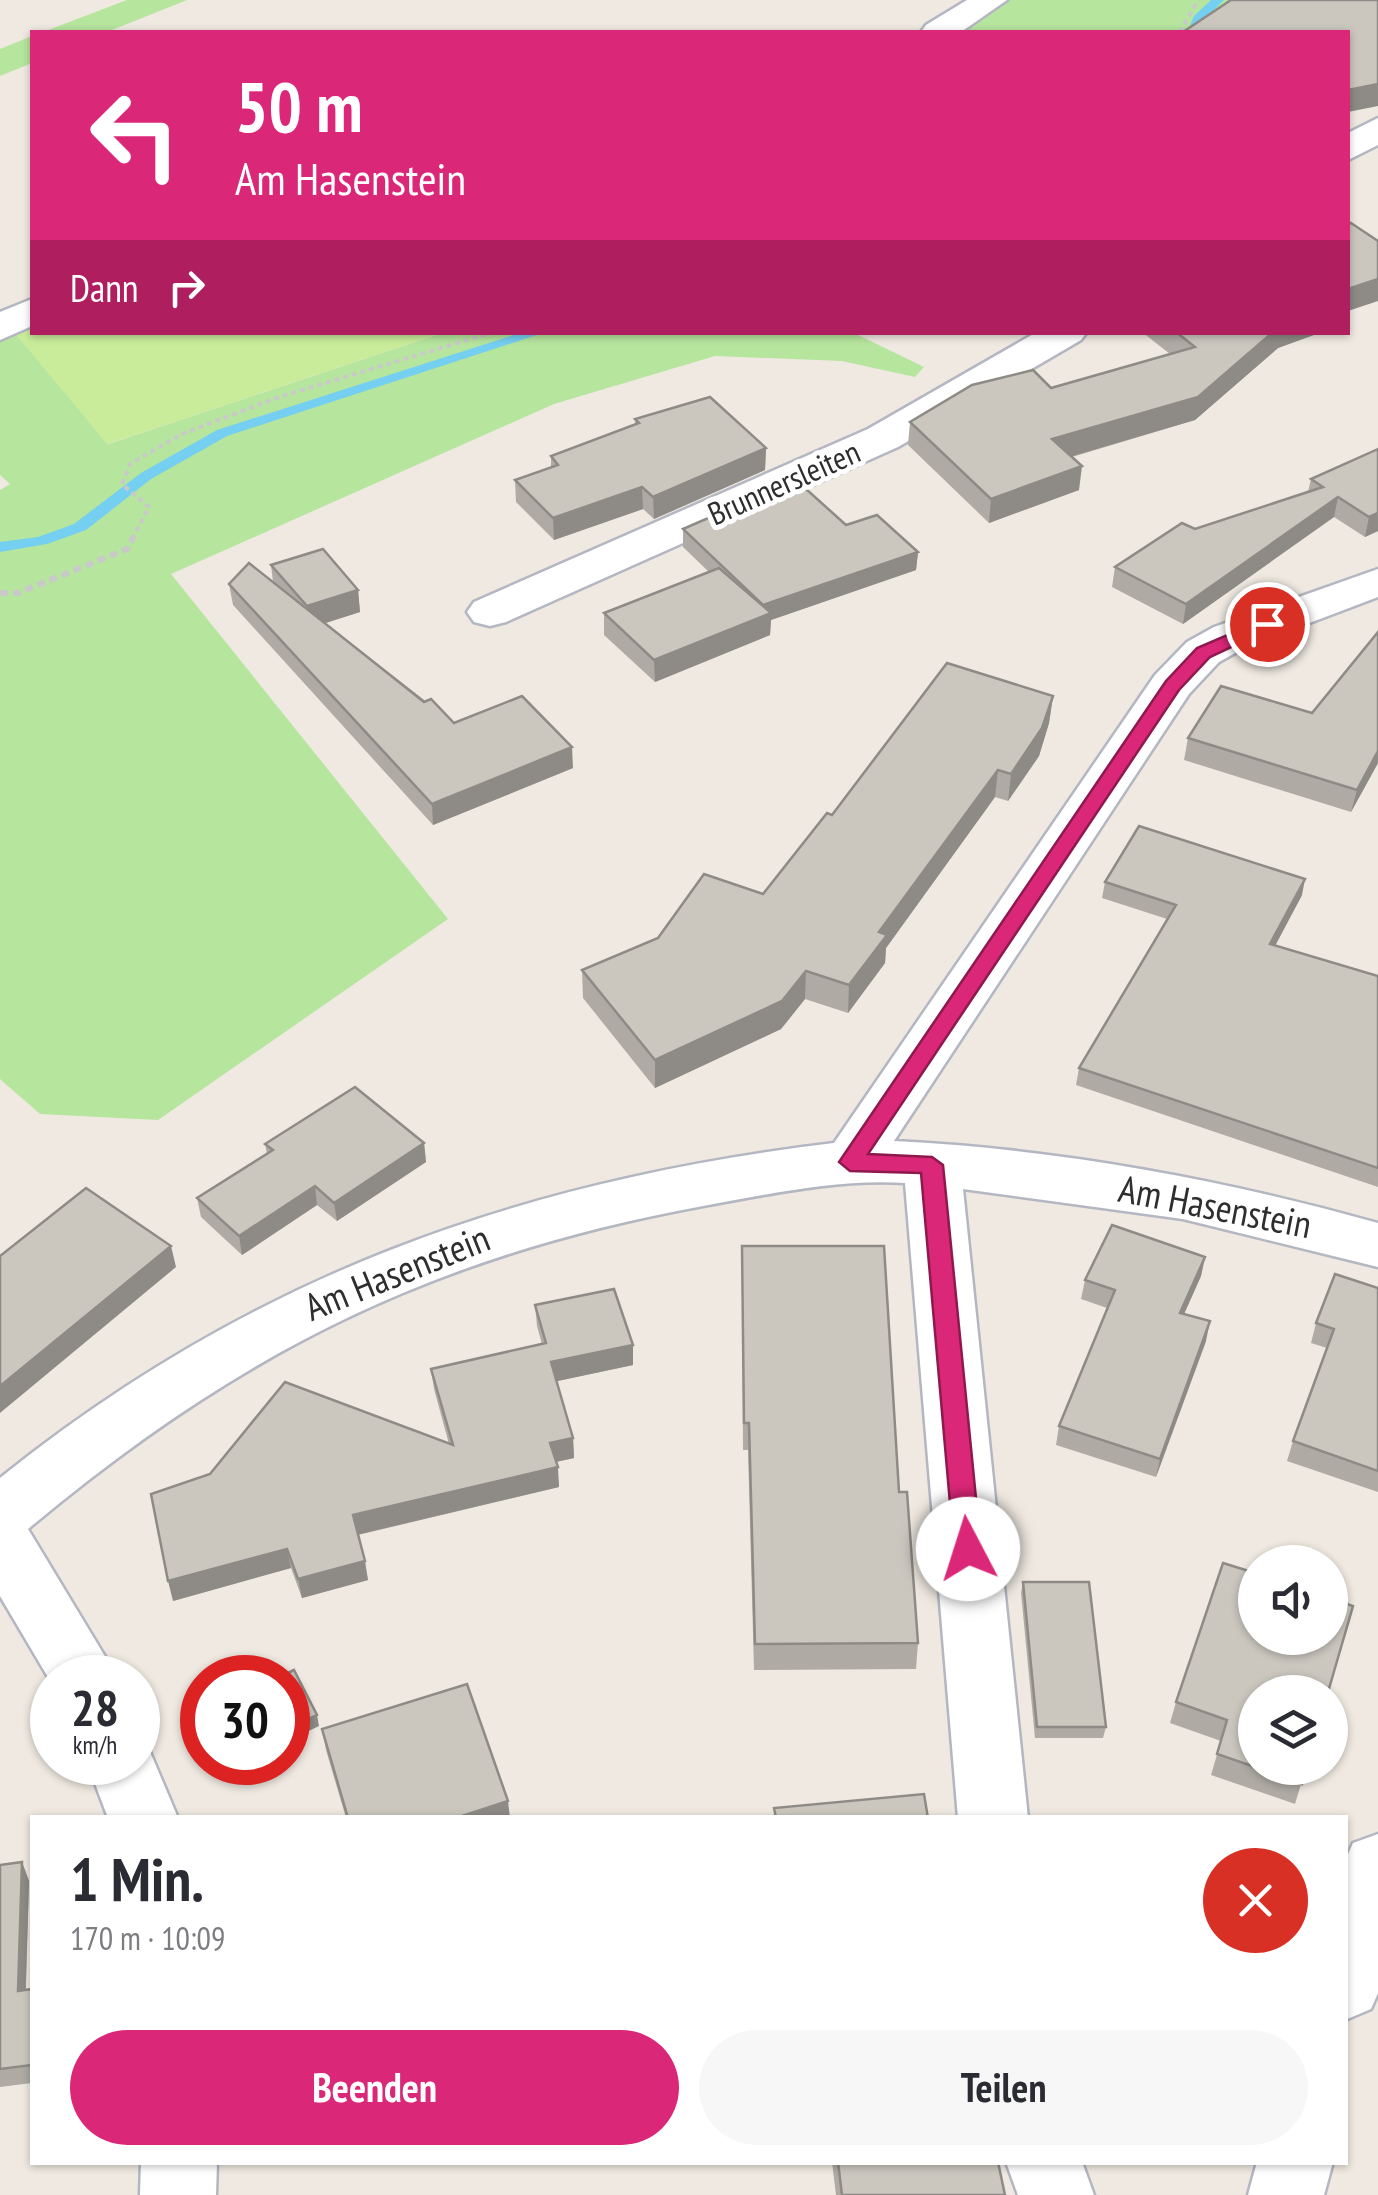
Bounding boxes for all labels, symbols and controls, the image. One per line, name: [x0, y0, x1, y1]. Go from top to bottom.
text: 50 m: [235, 61, 363, 151]
icon: left: [70, 70, 200, 200]
text: Am Hasenstein: [235, 149, 466, 207]
icon: right: [159, 260, 214, 315]
text: Dann: [70, 263, 139, 312]
street label: Brunnersleiten: [701, 430, 866, 534]
pin: [1225, 582, 1310, 667]
icon: arrive: [1240, 597, 1295, 652]
street label: Am Hasenstein: [1115, 1163, 1316, 1248]
street label: Am Hasenstein: [297, 1212, 496, 1331]
position arrow: [916, 1497, 1020, 1601]
map controls: [1238, 1545, 1348, 1785]
button: sound: [1238, 1545, 1348, 1655]
speed limit sign: 30: [180, 1655, 310, 1785]
text: 28: [71, 1675, 119, 1740]
button: layers: [1238, 1675, 1348, 1785]
text: km/h: [73, 1729, 117, 1761]
text: 1 Min.: [70, 1840, 204, 1918]
button: close: [1203, 1848, 1308, 1953]
text: 170 m · 10:09: [70, 1917, 225, 1959]
button: Beenden: [70, 2030, 679, 2145]
button: Teilen: [699, 2030, 1308, 2145]

